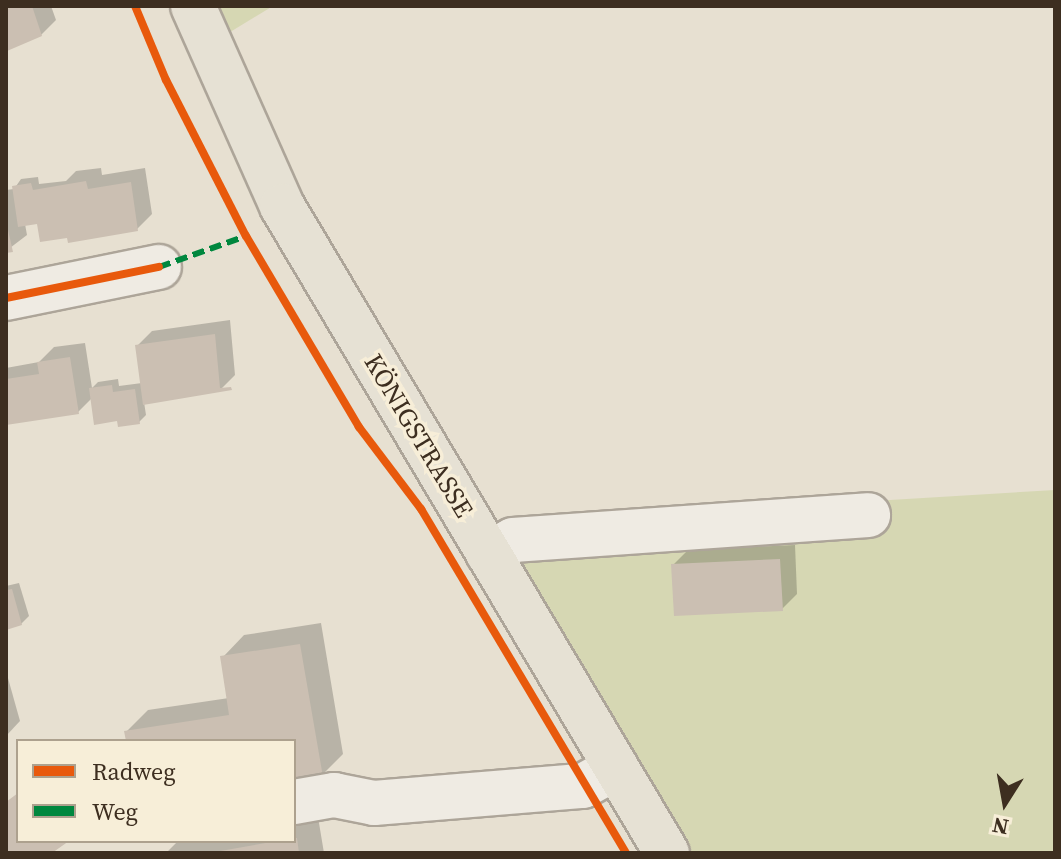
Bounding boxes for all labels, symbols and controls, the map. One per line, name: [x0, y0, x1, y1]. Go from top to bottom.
street label: KÖNIGSTRASSE: [357, 349, 479, 523]
legend: [16, 739, 296, 843]
text: Radweg: [92, 755, 176, 788]
north arrow: [965, 763, 1045, 843]
text: Weg: [92, 795, 138, 828]
text: N: [990, 810, 1011, 843]

